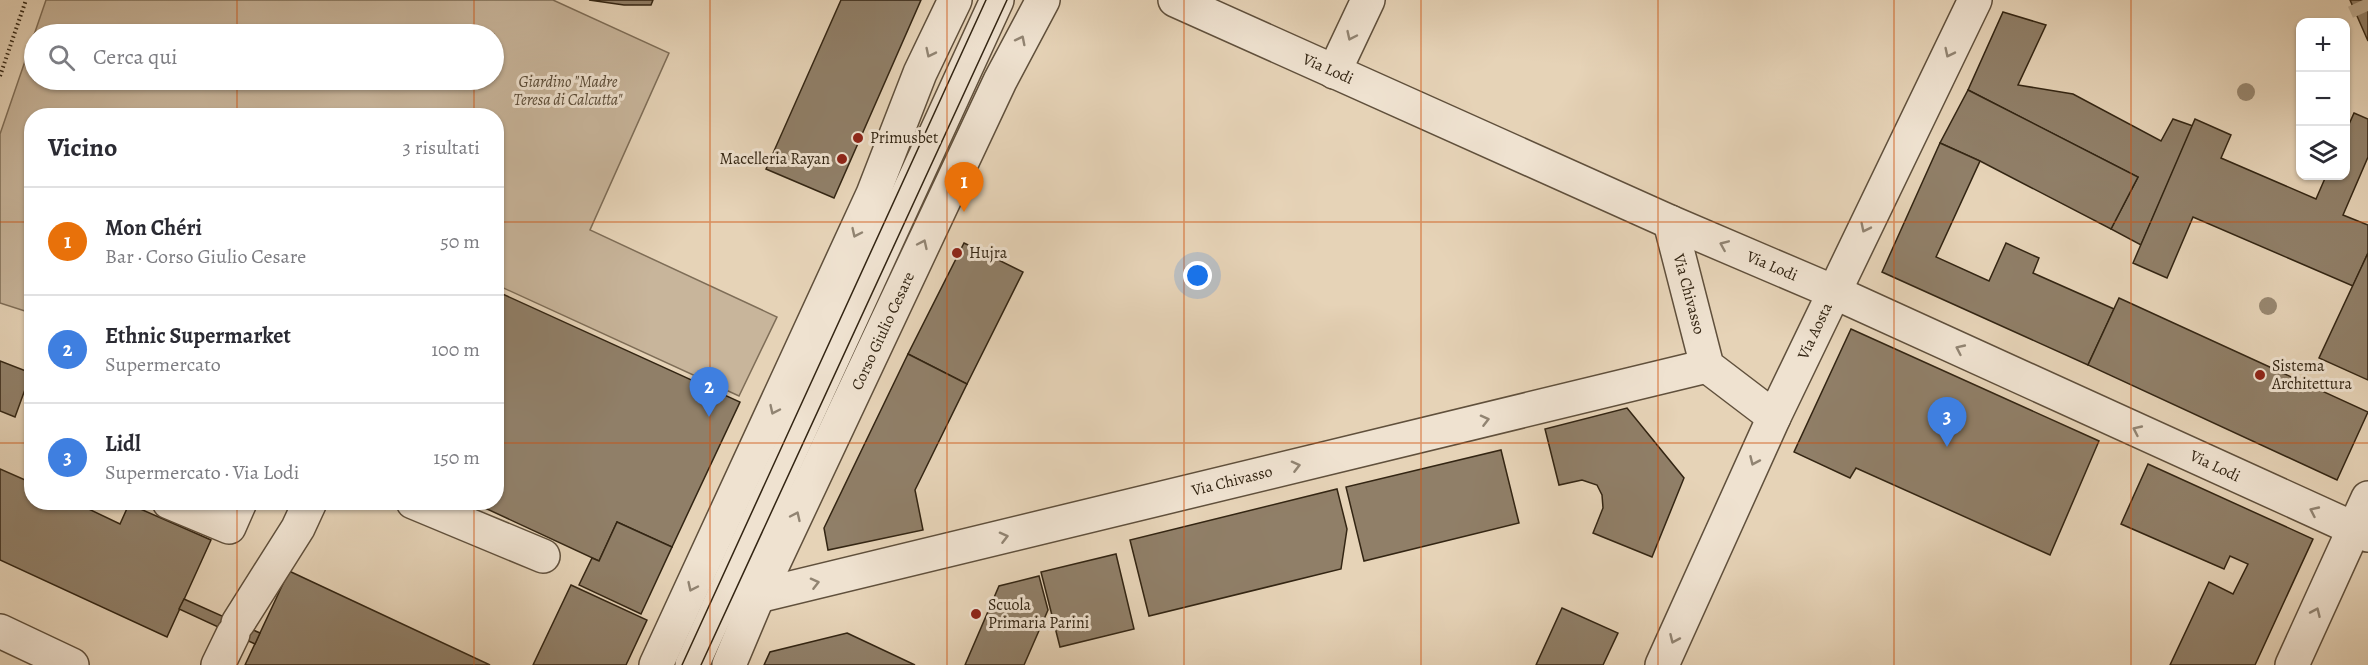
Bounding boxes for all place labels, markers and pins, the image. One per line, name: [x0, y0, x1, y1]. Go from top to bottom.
place label: Primusbet: [870, 127, 938, 149]
marker: Primusbet: [851, 131, 865, 145]
place label: Macelleria Rayan: [719, 148, 830, 170]
marker: Macelleria Rayan: [835, 152, 849, 166]
pin: 1: [944, 162, 984, 212]
place label: Hujra: [969, 242, 1008, 264]
marker: Hujra: [950, 246, 964, 260]
place label: Sistema Architettura: [2271, 355, 2352, 395]
pin: 2: [690, 368, 728, 417]
marker: Sistema Architettura: [2253, 368, 2267, 382]
pin: 3: [1928, 398, 1966, 447]
place label: Scuola Primaria Parini: [988, 594, 1089, 634]
marker: Scuola Primaria Parini: [969, 607, 983, 621]

